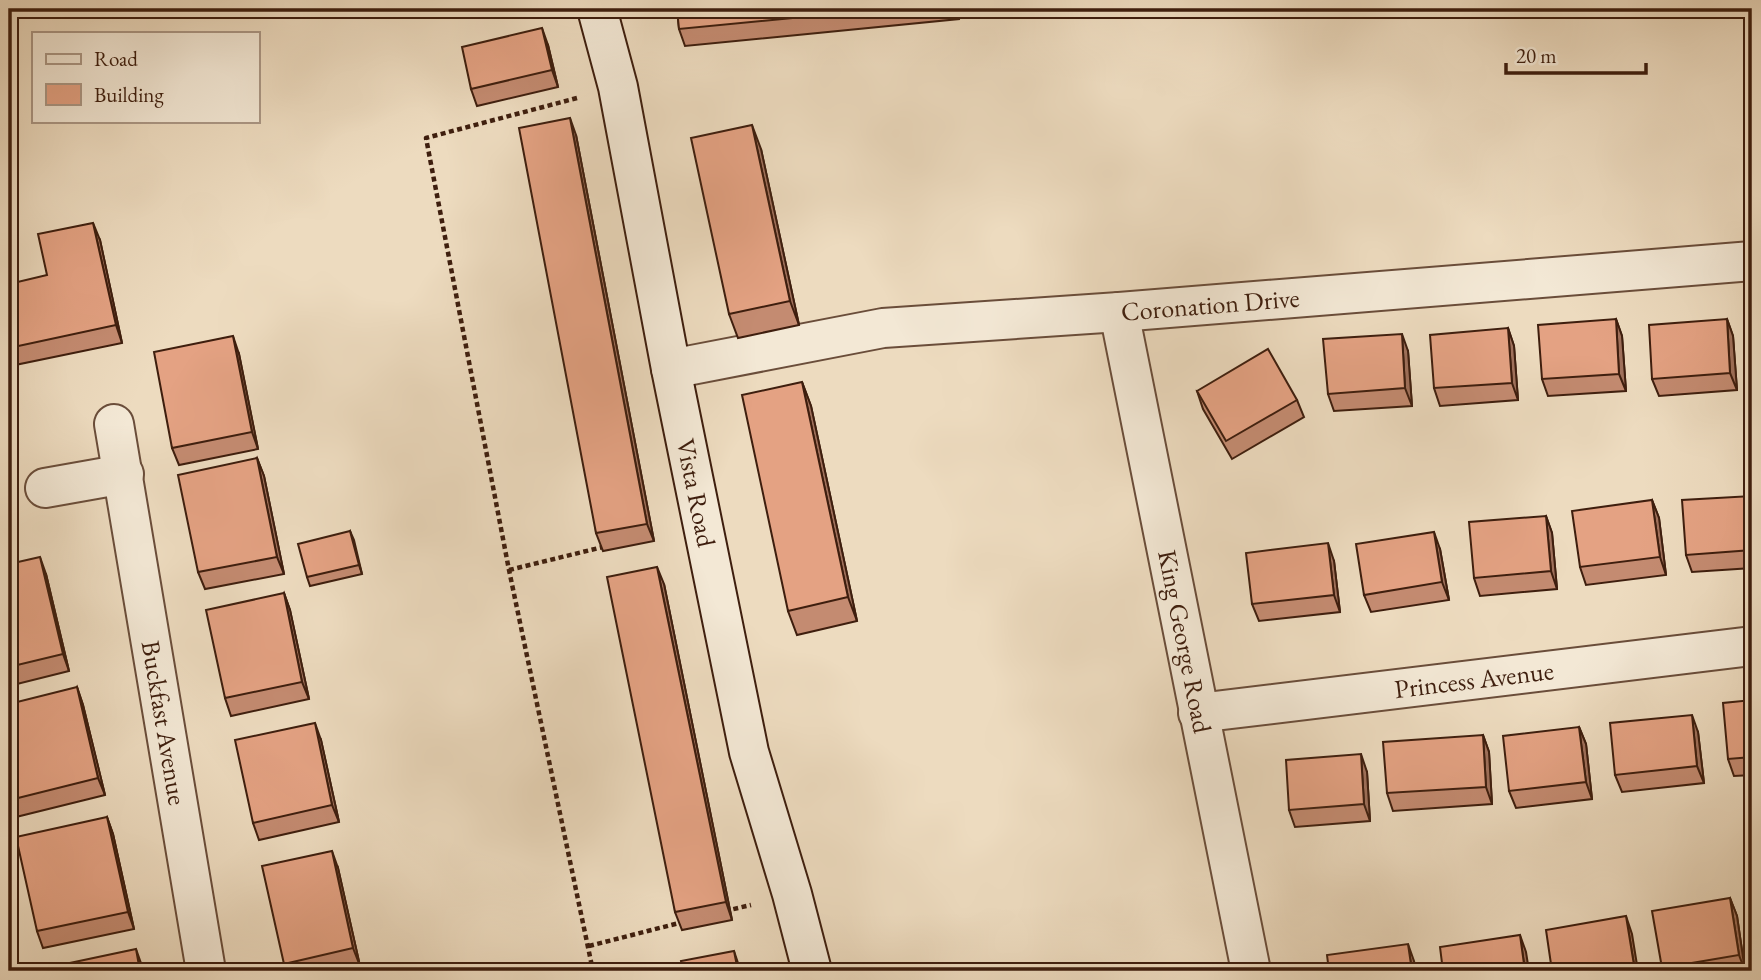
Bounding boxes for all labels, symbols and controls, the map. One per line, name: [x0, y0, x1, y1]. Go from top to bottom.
legend: [32, 32, 259, 122]
scale bar: [1506, 32, 1646, 76]
text: 20 m: [1516, 42, 1557, 69]
text: Road: [94, 45, 138, 72]
text: Building: [94, 81, 164, 108]
street label: Coronation Drive: [1120, 281, 1301, 329]
street label: Vista Road: [669, 435, 724, 551]
street label: King George Road: [1150, 547, 1220, 737]
street label: Buckfast Avenue: [134, 638, 195, 808]
street label: Princess Avenue: [1393, 653, 1555, 706]

